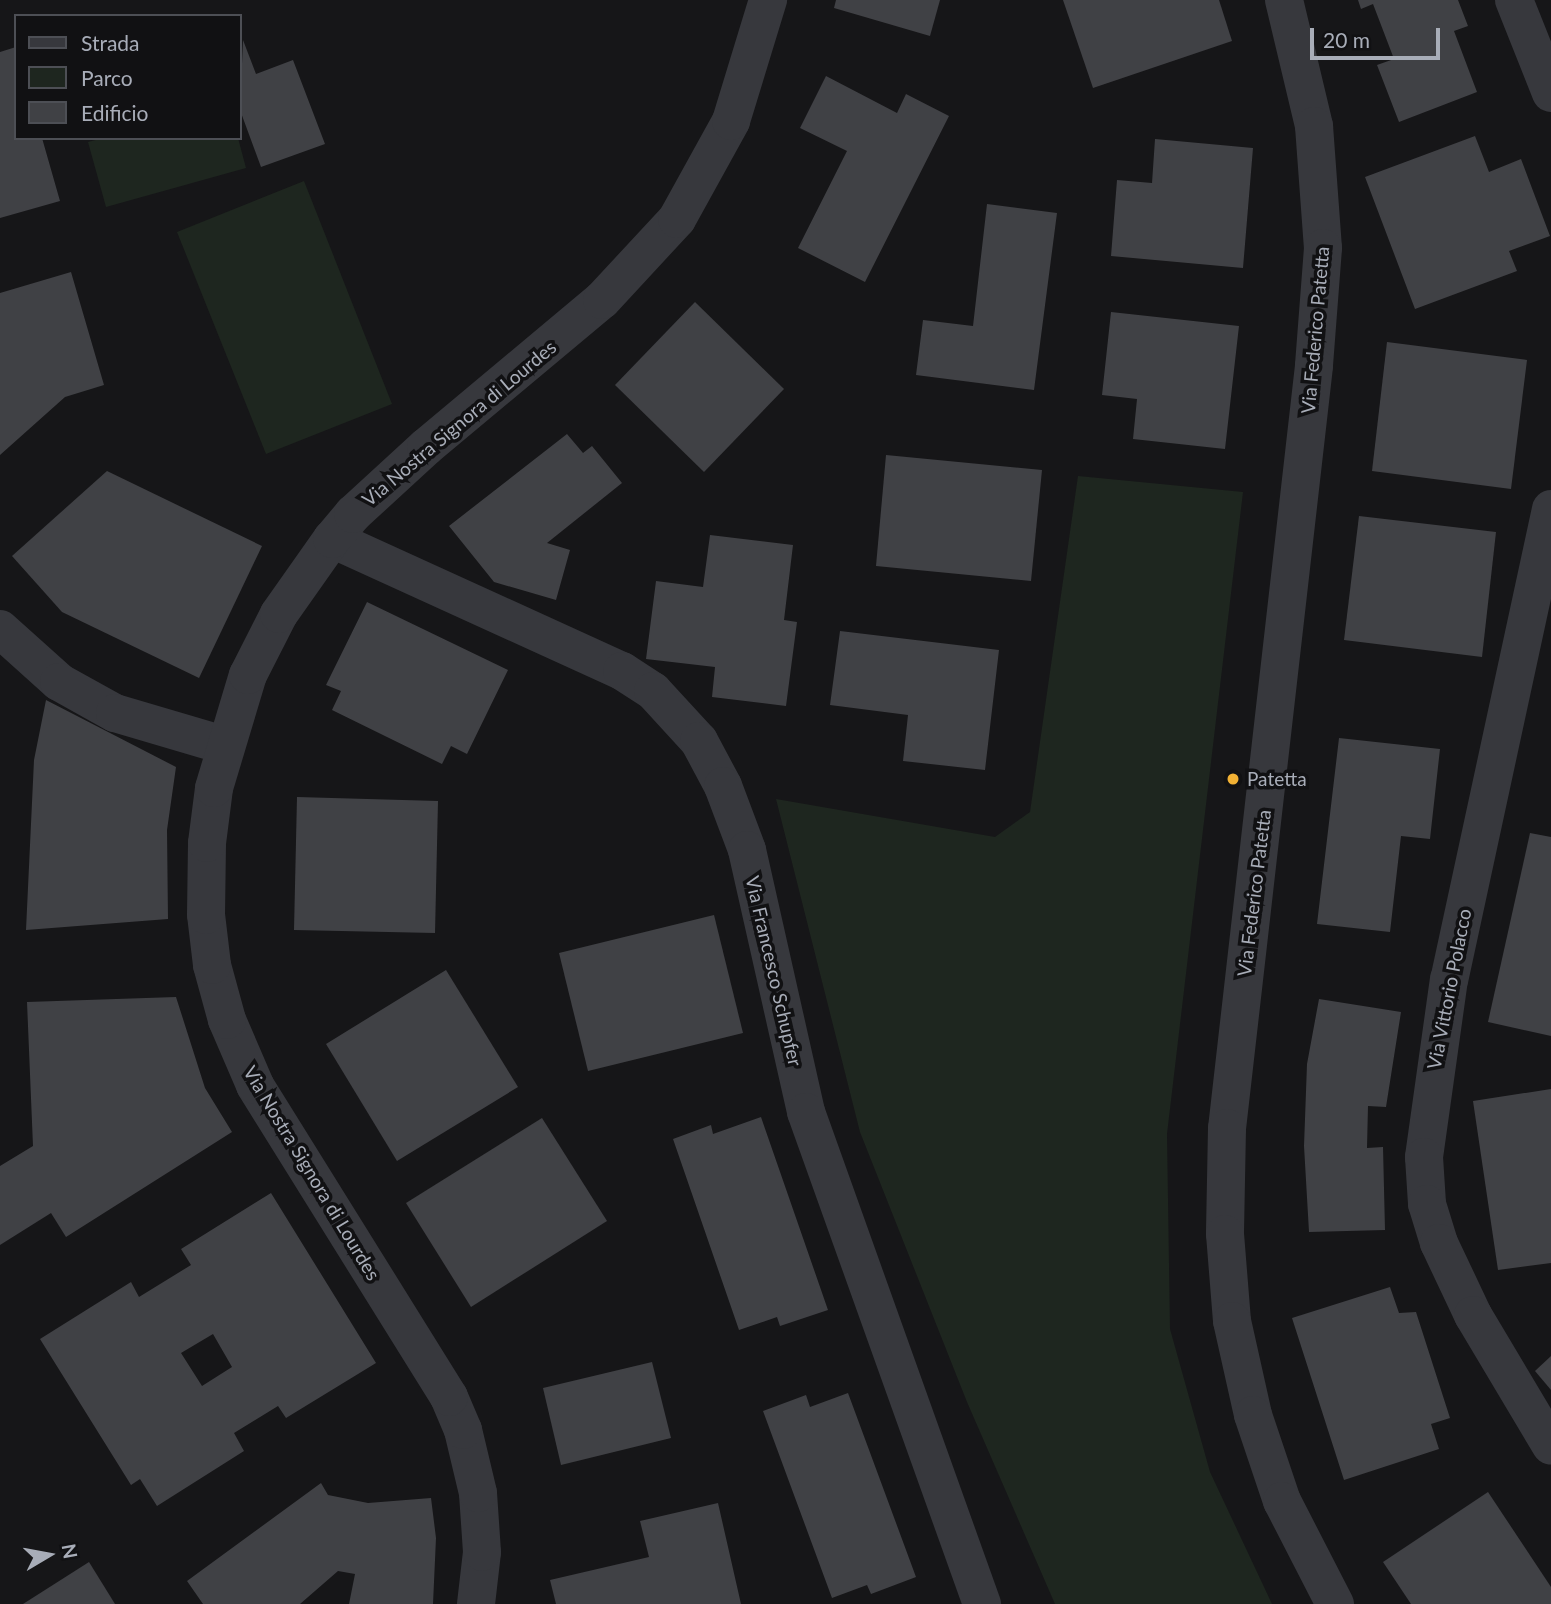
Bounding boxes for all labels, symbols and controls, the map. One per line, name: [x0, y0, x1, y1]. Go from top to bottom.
legend: [14, 14, 242, 140]
scale bar: [1313, 14, 1442, 58]
text: 20 m: [1323, 27, 1370, 52]
text: Strada: [81, 30, 140, 55]
text: Parco: [81, 65, 133, 90]
text: Edificio: [81, 100, 148, 125]
street label: Via Federico Patetta: [1296, 245, 1334, 415]
street label: Via Nostra Signora di Lourdes: [357, 335, 561, 511]
place label: Patetta: [1247, 768, 1307, 790]
marker: Patetta: [1225, 771, 1241, 787]
street label: Via Federico Patetta: [1232, 808, 1276, 978]
street label: Via Francesco Schupfer: [741, 874, 807, 1068]
street label: Via Vittorio Polacco: [1422, 906, 1476, 1072]
street label: Via Nostra Signora di Lourdes: [239, 1062, 385, 1284]
north arrow: [14, 1520, 84, 1590]
text: N: [58, 1542, 83, 1560]

